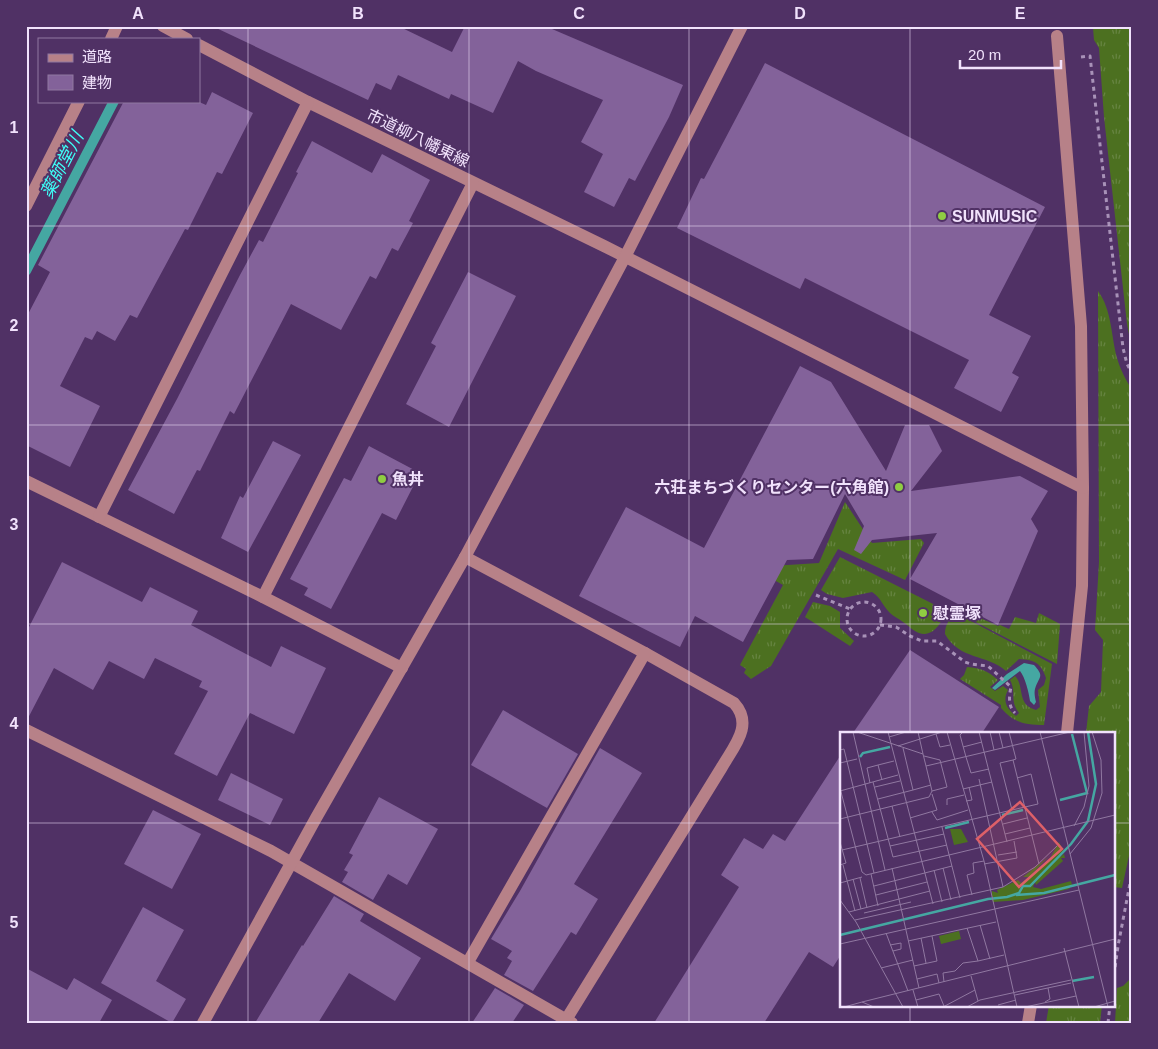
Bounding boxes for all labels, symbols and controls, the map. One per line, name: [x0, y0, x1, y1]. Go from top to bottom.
text: A: [132, 5, 144, 22]
text: B: [352, 5, 364, 22]
text: C: [573, 5, 585, 22]
text: D: [794, 5, 806, 22]
text: E: [1015, 5, 1026, 22]
legend: [38, 38, 200, 102]
scale bar: [960, 38, 1062, 70]
text: 20 m: [968, 46, 1001, 63]
text: 道路: [82, 48, 112, 65]
text: 建物: [82, 74, 112, 91]
street label: 市道柳八幡東線: [364, 106, 472, 170]
text: 1: [10, 119, 19, 136]
water label: 薬師堂川: [37, 127, 88, 202]
place label: SUNMUSIC: [952, 208, 1038, 225]
marker: SUNMUSIC: [936, 210, 948, 222]
text: 2: [10, 317, 19, 334]
place label: 魚丼: [392, 470, 424, 488]
marker: 魚丼: [376, 473, 388, 485]
place label: 六荘まちづくりセンター(六角館): [654, 479, 889, 496]
marker: 六荘まちづくりセンター(六角館): [893, 481, 905, 493]
text: 3: [10, 516, 19, 533]
place label: 慰霊塚: [933, 605, 981, 622]
marker: 慰霊塚: [917, 607, 929, 619]
text: 4: [10, 715, 19, 732]
inset map: [840, 732, 1116, 1006]
text: 5: [10, 914, 19, 931]

